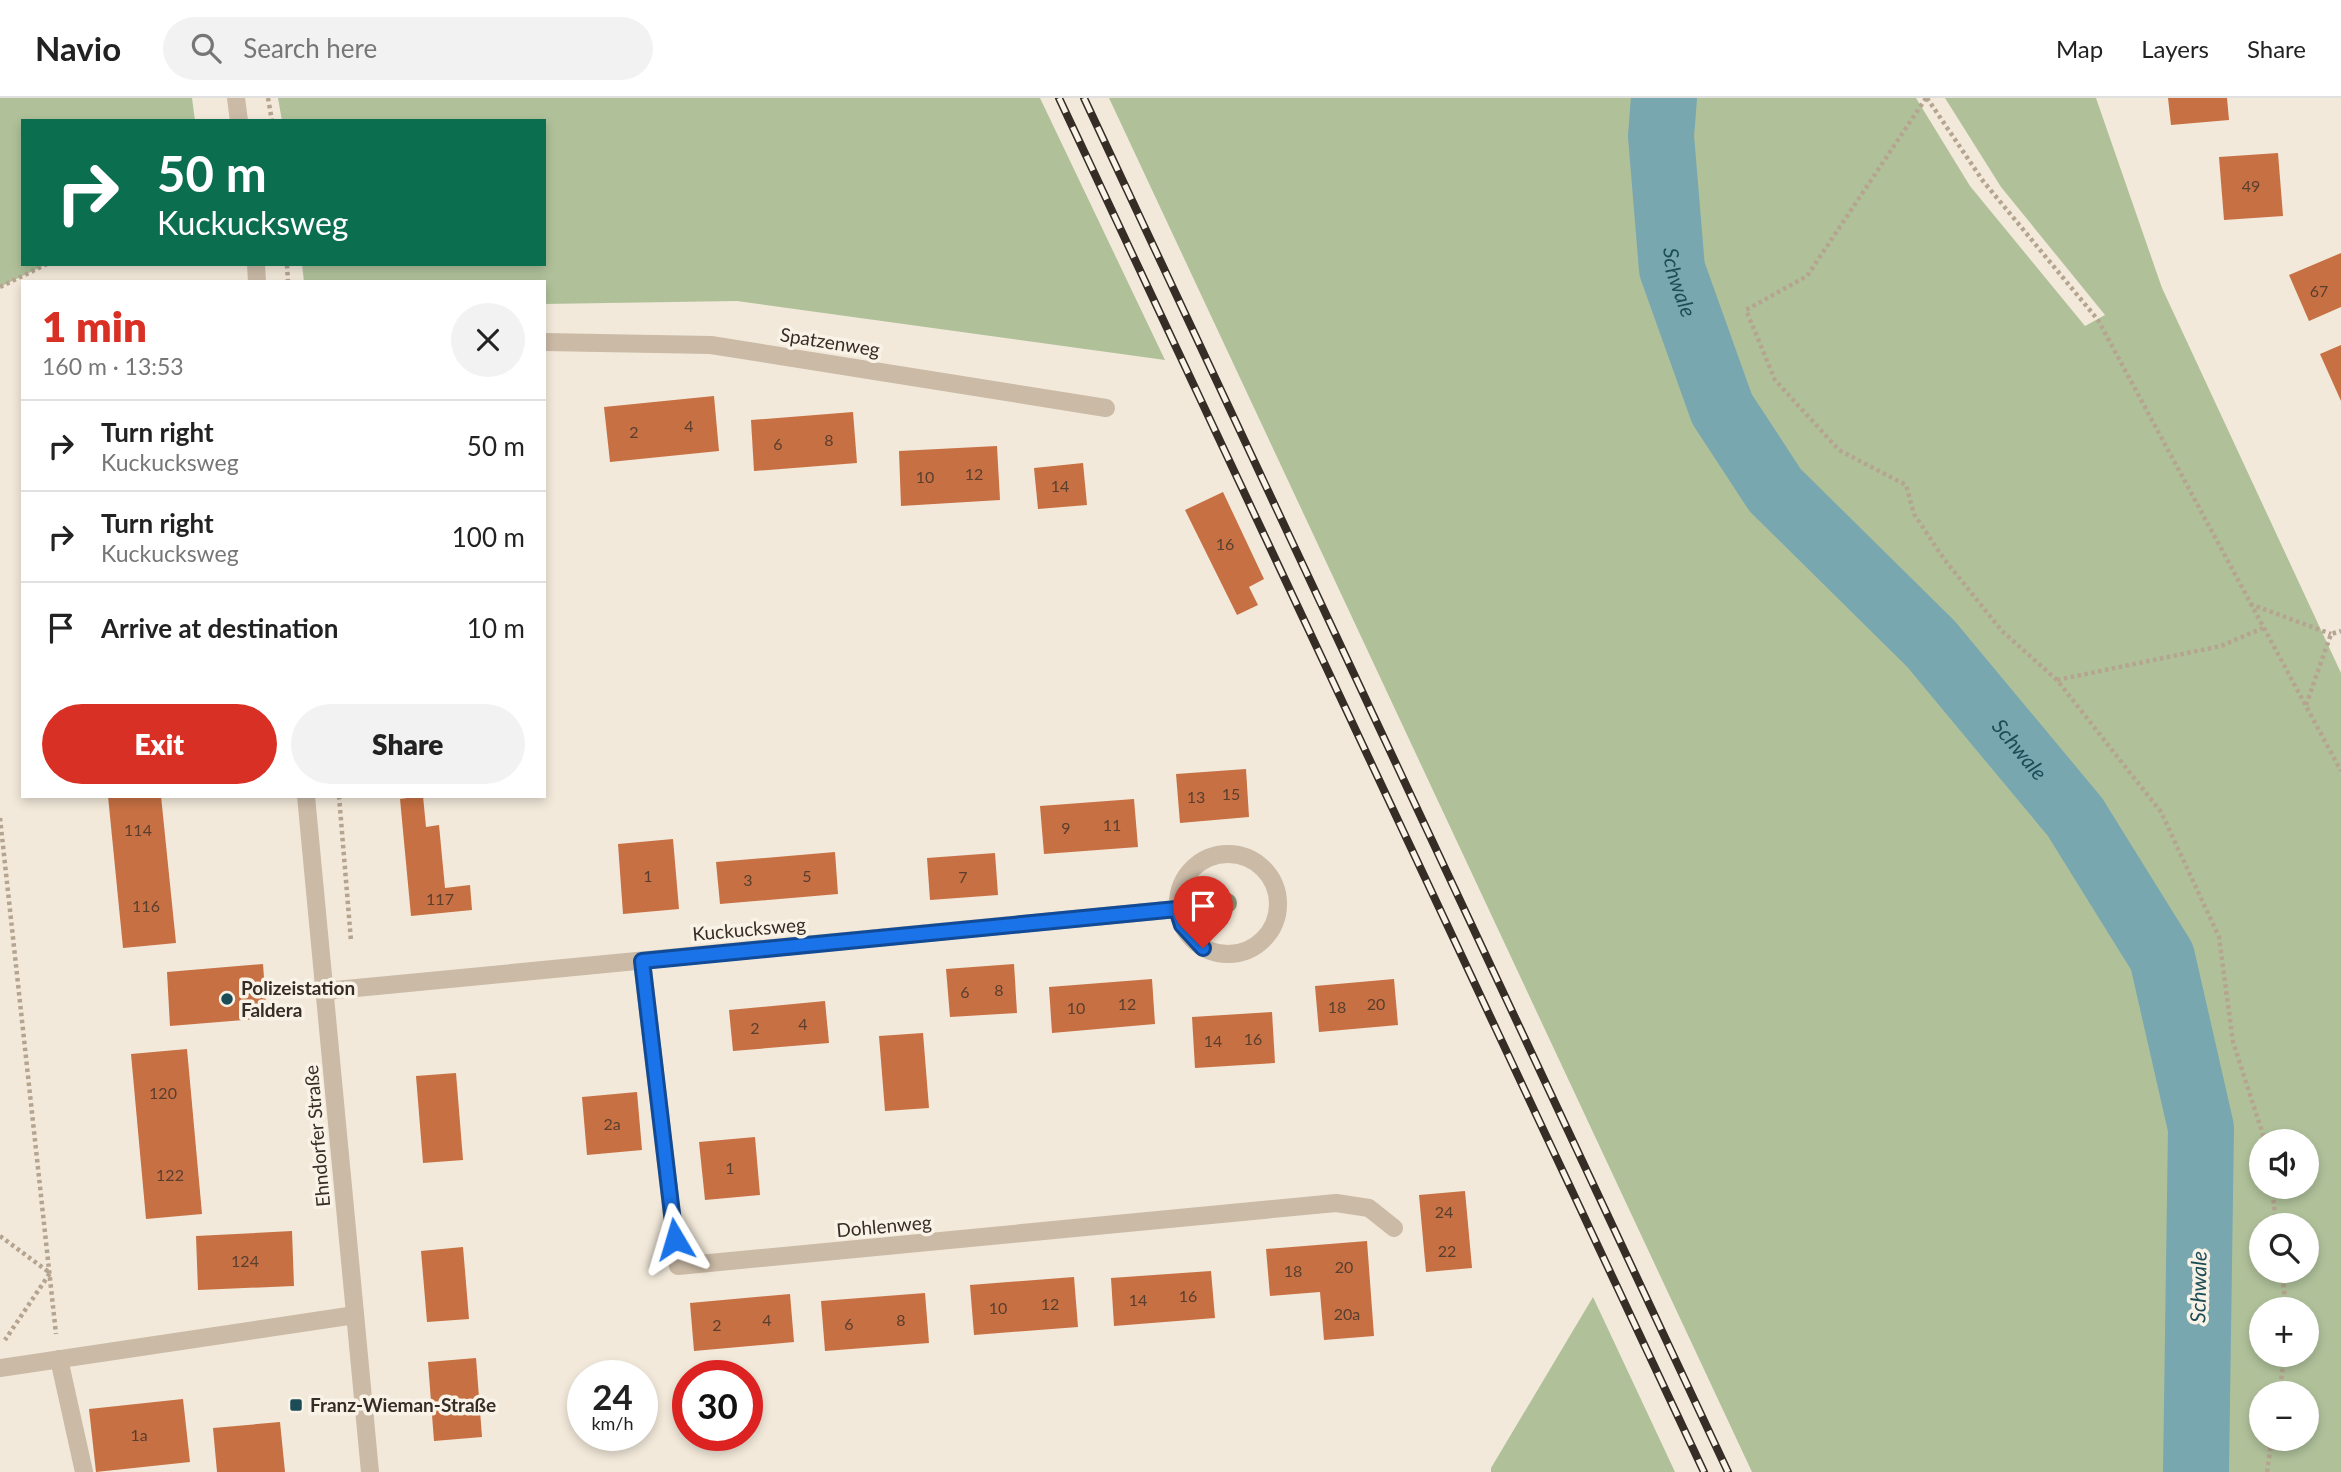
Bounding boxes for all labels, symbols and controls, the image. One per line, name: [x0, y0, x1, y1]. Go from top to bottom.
search box: [163, 17, 653, 80]
text: Navio: [35, 28, 121, 68]
icon: search: [187, 29, 225, 67]
text: Search here: [243, 32, 377, 64]
text: Map: [2056, 34, 2103, 63]
text: Layers: [2141, 34, 2209, 63]
text: Share: [2247, 34, 2306, 63]
text: 50 m: [157, 144, 267, 202]
icon: right: [42, 147, 133, 238]
house number: 49: [2242, 176, 2260, 195]
text: Kuckucksweg: [157, 203, 348, 242]
water label: Schwale: [1659, 247, 1702, 320]
house number: 67: [2310, 281, 2328, 300]
text: 1 min: [42, 301, 147, 351]
button: close: [451, 303, 525, 377]
street label: Spatzenweg: [779, 322, 882, 361]
text: 160 m · 13:53: [42, 352, 184, 380]
text: Turn right: [101, 416, 214, 448]
house number: 4: [684, 416, 694, 435]
house number: 2: [629, 422, 639, 441]
icon: right: [42, 427, 80, 465]
text: 50 m: [467, 430, 525, 462]
house number: 8: [824, 430, 834, 449]
house number: 6: [773, 434, 783, 453]
text: Kuckucksweg: [101, 448, 239, 476]
house number: 12: [965, 464, 983, 483]
house number: 10: [916, 467, 934, 486]
house number: 14: [1051, 476, 1069, 495]
text: Turn right: [101, 507, 214, 539]
icon: right: [42, 518, 80, 556]
text: 100 m: [452, 521, 525, 553]
house number: 16: [1216, 534, 1234, 553]
text: Kuckucksweg: [101, 539, 239, 567]
icon: arrive: [42, 609, 80, 647]
text: Arrive at destination: [101, 612, 338, 644]
text: 10 m: [467, 612, 525, 644]
button: Exit: [42, 704, 277, 784]
button: Share: [291, 704, 525, 784]
water label: Schwale: [1988, 713, 2053, 784]
house number: 15: [1222, 784, 1240, 803]
house number: 13: [1187, 787, 1205, 806]
house number: 11: [1103, 815, 1121, 834]
house number: 9: [1061, 818, 1071, 837]
house number: 114: [124, 820, 152, 839]
house number: 1: [643, 866, 653, 885]
house number: 5: [802, 866, 812, 885]
house number: 7: [958, 867, 968, 886]
house number: 3: [743, 870, 753, 889]
pin: [1173, 876, 1233, 948]
icon: arrive: [1184, 887, 1222, 925]
house number: 117: [426, 889, 454, 908]
house number: 116: [132, 896, 160, 915]
street label: Kuckucksweg: [691, 912, 807, 945]
place label: Polizeistation Faldera: [241, 976, 355, 1021]
house number: 8: [994, 980, 1004, 999]
house number: 6: [960, 982, 970, 1001]
marker: Polizeistation Faldera: [219, 991, 235, 1007]
house number: 12: [1118, 994, 1136, 1013]
house number: 20: [1367, 994, 1385, 1013]
house number: 18: [1328, 997, 1346, 1016]
house number: 10: [1067, 998, 1085, 1017]
house number: 4: [798, 1014, 808, 1033]
house number: 2: [750, 1018, 760, 1037]
house number: 16: [1244, 1029, 1262, 1048]
house number: 14: [1204, 1031, 1222, 1050]
street label: Ehndorfer Straße: [299, 1064, 334, 1208]
house number: 120: [149, 1083, 177, 1102]
house number: 2a: [603, 1114, 621, 1133]
map controls: [2249, 1129, 2319, 1451]
button: sound: [2249, 1129, 2319, 1199]
house number: 1: [725, 1158, 735, 1177]
house number: 122: [156, 1165, 184, 1184]
position arrow: [638, 1202, 712, 1276]
house number: 24: [1435, 1202, 1453, 1221]
street label: Dohlenweg: [835, 1210, 933, 1241]
button: search: [2249, 1213, 2319, 1283]
house number: 22: [1438, 1241, 1456, 1260]
house number: 124: [231, 1251, 259, 1270]
water label: Schwale: [2184, 1251, 2211, 1323]
house number: 20: [1335, 1257, 1353, 1276]
house number: 18: [1284, 1261, 1302, 1280]
house number: 16: [1179, 1286, 1197, 1305]
house number: 14: [1129, 1290, 1147, 1309]
house number: 12: [1041, 1294, 1059, 1313]
button: +: [2249, 1297, 2319, 1367]
house number: 10: [989, 1298, 1007, 1317]
house number: 20a: [1334, 1304, 1360, 1323]
house number: 4: [762, 1310, 772, 1329]
house number: 8: [896, 1310, 906, 1329]
house number: 6: [844, 1314, 854, 1333]
house number: 2: [712, 1315, 722, 1334]
speed limit sign: 30: [672, 1360, 763, 1451]
text: 24: [592, 1375, 633, 1417]
button: −: [2249, 1381, 2319, 1451]
place label: Franz-Wieman-Straße: [310, 1393, 496, 1416]
marker: Franz-Wieman-Straße: [288, 1397, 304, 1413]
text: km/h: [591, 1412, 634, 1434]
house number: 1a: [130, 1425, 148, 1444]

